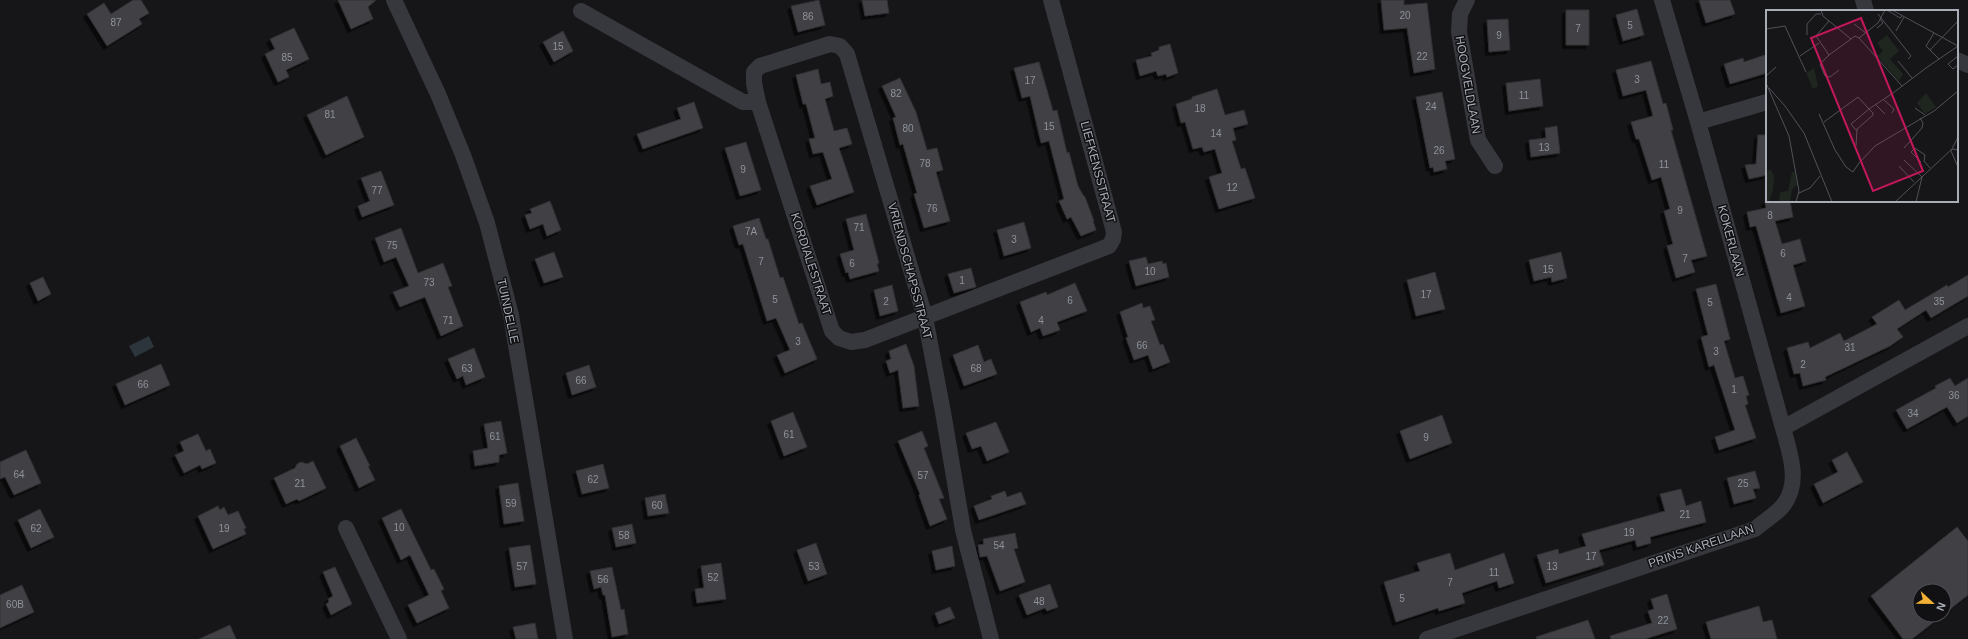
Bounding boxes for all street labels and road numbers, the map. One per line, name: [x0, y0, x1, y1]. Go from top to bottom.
street label: HOOGVELDLAAN: [1452, 35, 1484, 135]
street label: LIEFKENSSTRAAT: [1078, 120, 1118, 225]
street label: VRIENDSCHAPSSTRAAT: [885, 201, 935, 342]
street label: KOKERLAAN: [1715, 204, 1747, 278]
street label: KORDIALESTRAAT: [788, 211, 834, 318]
street label: TUINDELLE: [494, 277, 522, 345]
street label: PRINS KARELLAAN: [1646, 521, 1756, 571]

